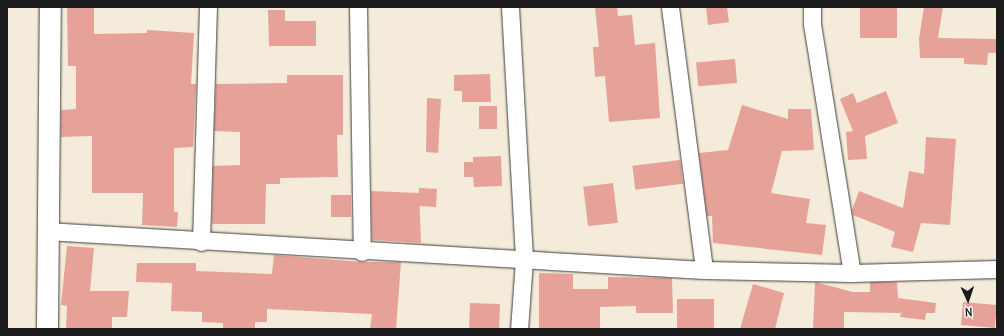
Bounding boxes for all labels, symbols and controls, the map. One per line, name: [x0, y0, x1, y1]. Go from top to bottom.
north arrow: [948, 280, 988, 320]
text: N: [964, 305, 973, 319]

